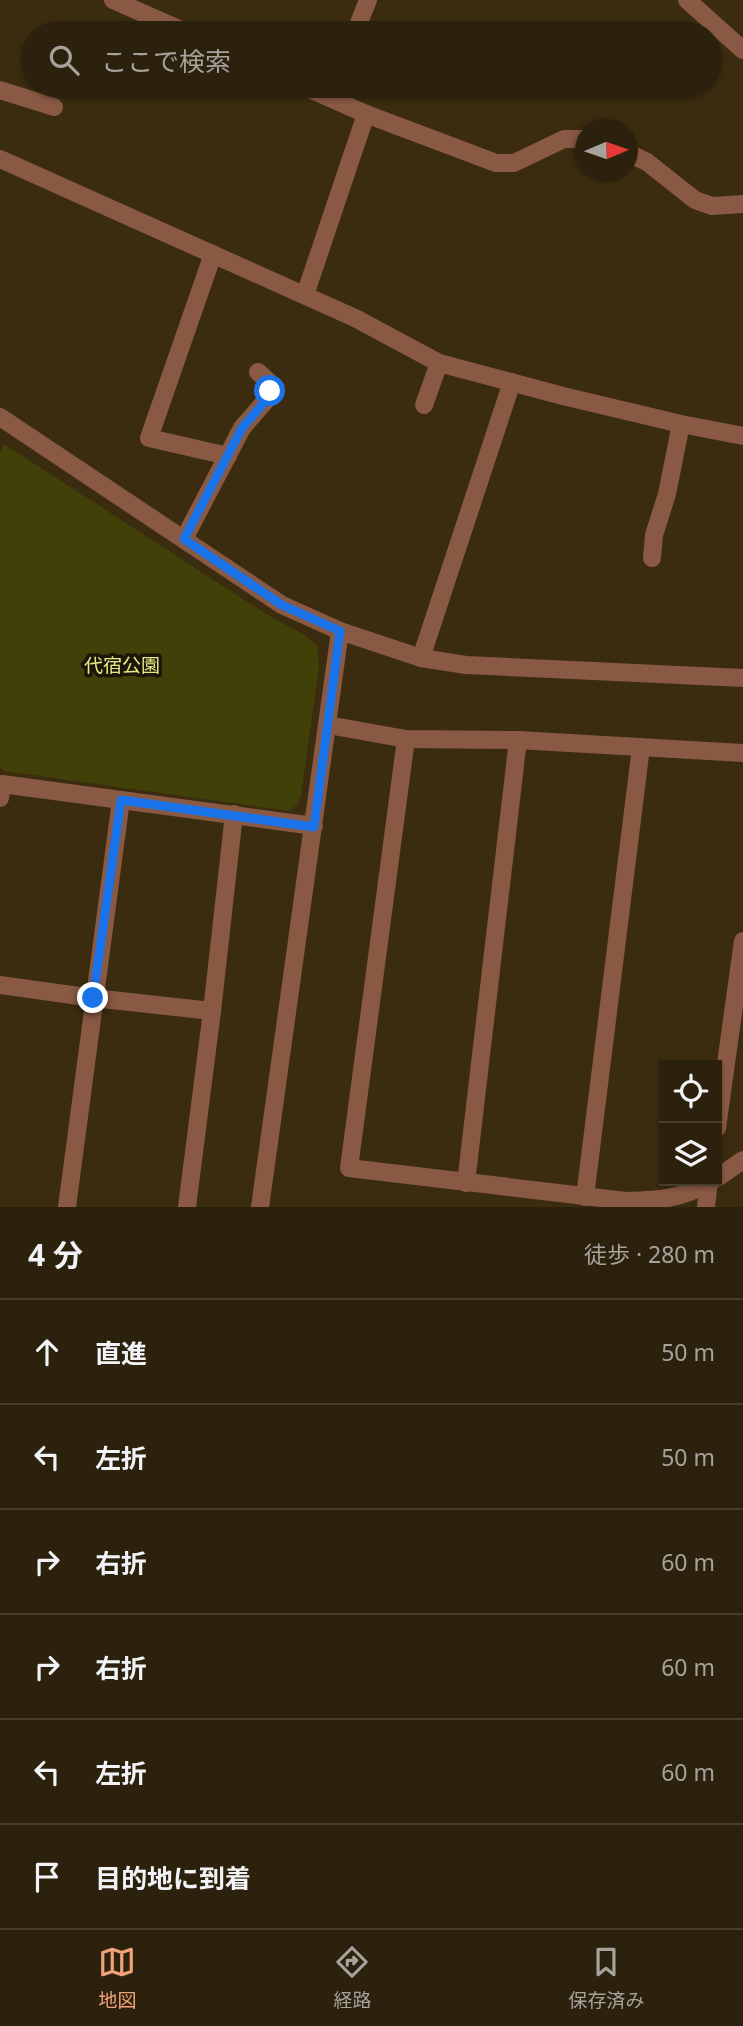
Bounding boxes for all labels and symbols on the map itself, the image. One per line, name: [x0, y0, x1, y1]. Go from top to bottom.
north arrow: [575, 119, 638, 182]
route start: [254, 375, 285, 406]
park label: 代宿公園: [84, 652, 160, 678]
route end: [77, 982, 108, 1013]

